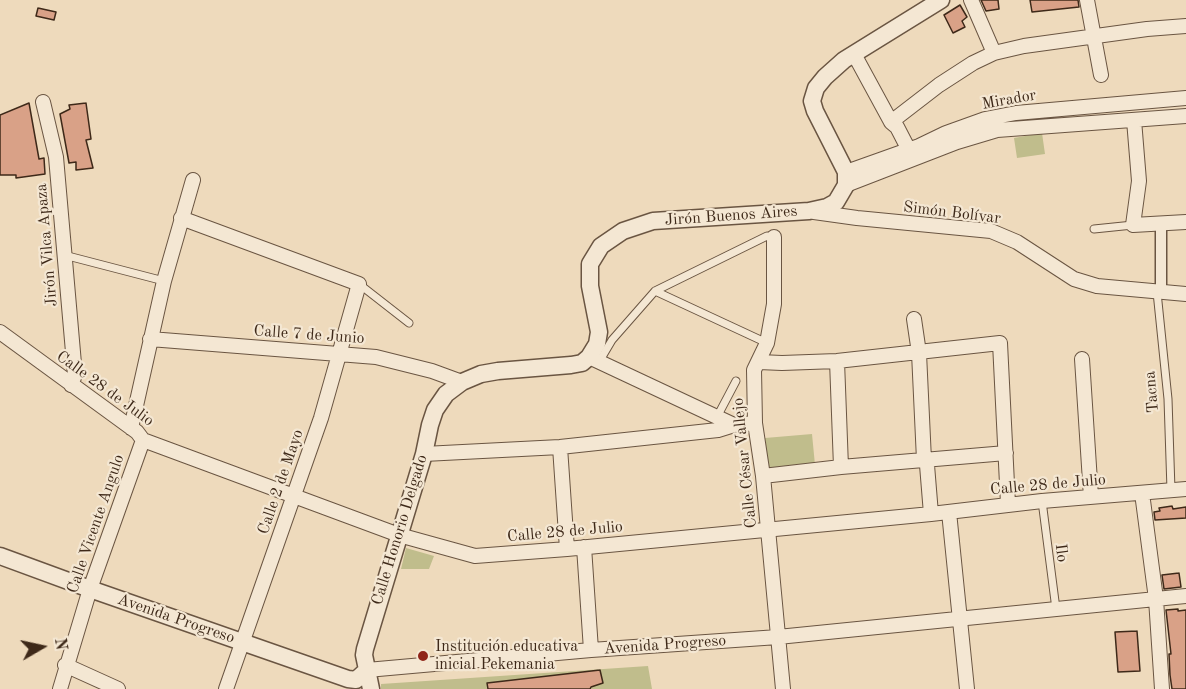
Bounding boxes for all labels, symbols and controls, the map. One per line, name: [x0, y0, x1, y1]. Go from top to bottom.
street label: Mirador: [980, 86, 1038, 114]
street label: Jirón Vilca Apaza: [32, 183, 62, 307]
street label: Simón Bolívar: [902, 197, 1002, 229]
street label: Jirón Buenos Aires: [664, 202, 798, 230]
street label: Calle 7 de Junio: [253, 322, 365, 348]
street label: Calle 28 de Julio: [52, 347, 158, 431]
street label: Tacna: [1141, 370, 1163, 414]
street label: Calle César Vallejo: [729, 397, 761, 529]
street label: Calle 2 de Mayo: [254, 427, 308, 537]
street label: Calle Vicente Angulo: [63, 452, 129, 596]
street label: Calle Honorio Delgado: [368, 452, 432, 608]
street label: Calle 28 de Julio: [989, 470, 1107, 500]
street label: Calle 28 de Julio: [506, 517, 624, 547]
street label: Ilo: [1050, 543, 1072, 563]
street label: Avenida Progreso: [115, 590, 237, 648]
north arrow: [12, 617, 72, 677]
street label: Avenida Progreso: [603, 631, 727, 659]
text: N: [51, 637, 69, 651]
place label: Institución educativa inicial Pekemania: [435, 637, 578, 675]
marker: Institución educativa inicial Pekemania: [416, 649, 430, 663]

